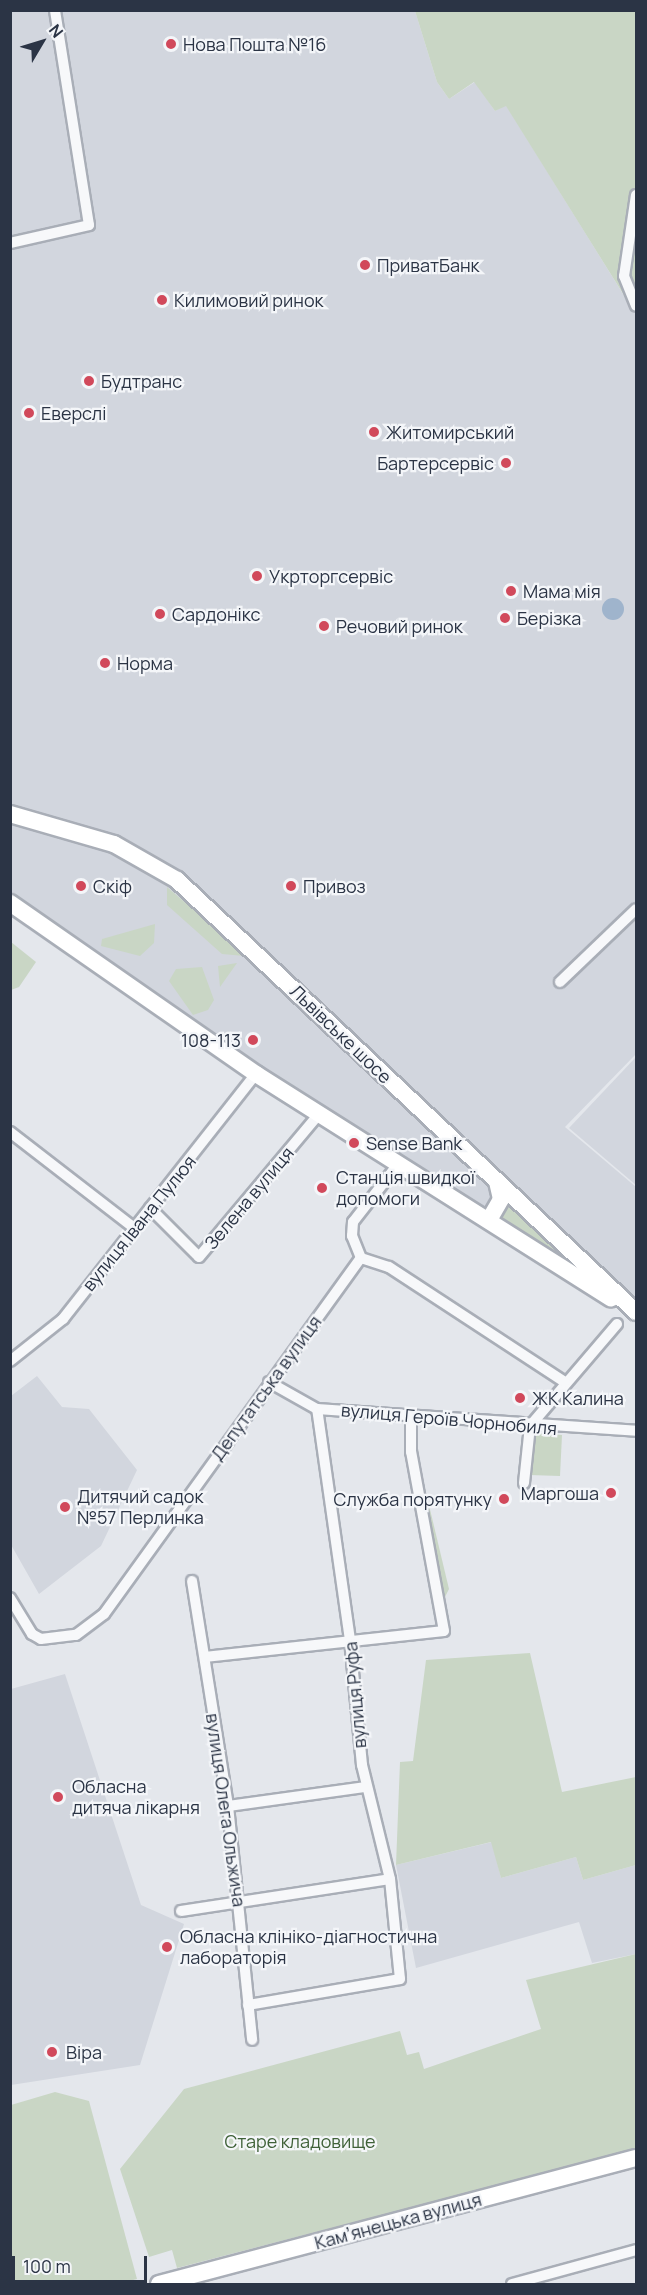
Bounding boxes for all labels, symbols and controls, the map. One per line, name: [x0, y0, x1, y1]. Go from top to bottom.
north arrow: [12, 12, 72, 72]
text: N: [44, 20, 68, 42]
place label: Нова Пошта №16: [183, 33, 326, 55]
marker: Нова Пошта №16: [164, 37, 178, 51]
place label: ПриватБанк: [377, 254, 480, 276]
marker: ПриватБанк: [358, 258, 372, 272]
place label: Килимовий ринок: [174, 289, 323, 311]
marker: Килимовий ринок: [155, 293, 169, 307]
place label: Будтранс: [101, 370, 182, 392]
marker: Будтранс: [82, 374, 96, 388]
place label: Еверслі: [41, 402, 106, 424]
marker: Еверслі: [22, 406, 36, 420]
place label: Житомирський: [386, 421, 514, 443]
marker: Житомирський: [367, 425, 381, 439]
place label: Бартерсервіс: [377, 452, 494, 474]
marker: Бартерсервіс: [499, 456, 513, 470]
place label: Укрторгсервіс: [269, 565, 393, 587]
marker: Укрторгсервіс: [250, 569, 264, 583]
place label: Мама мія: [523, 580, 601, 602]
marker: Мама мія: [504, 584, 518, 598]
place label: Сардонікс: [172, 603, 261, 625]
marker: Сардонікс: [153, 607, 167, 621]
place label: Берізка: [517, 607, 581, 629]
marker: Берізка: [498, 611, 512, 625]
place label: Речовий ринок: [336, 615, 463, 637]
marker: Речовий ринок: [317, 619, 331, 633]
place label: Норма: [117, 652, 173, 674]
marker: Норма: [98, 656, 112, 670]
place label: Скіф: [93, 875, 132, 897]
place label: Привоз: [303, 875, 366, 897]
marker: Скіф: [74, 879, 88, 893]
marker: Привоз: [284, 879, 298, 893]
street label: Львівське шосе: [286, 980, 396, 1088]
place label: 108-113: [181, 1029, 241, 1051]
marker: 108-113: [246, 1033, 260, 1047]
place label: Sense Bank: [366, 1132, 462, 1154]
marker: Sense Bank: [347, 1136, 361, 1150]
street label: Зелена вулиця: [200, 1142, 298, 1254]
street label: вулиця Івана Пулюя: [78, 1151, 200, 1295]
place label: Станція швидкої допомоги: [336, 1167, 475, 1210]
marker: Станція швидкої допомоги: [313, 1179, 331, 1197]
street label: Депутатська вулиця: [206, 1311, 326, 1465]
place label: ЖК Калина: [532, 1387, 624, 1409]
marker: ЖК Калина: [513, 1391, 527, 1405]
street label: вулиця Героїв Чорнобиля: [340, 1399, 558, 1439]
place label: Маргоша: [521, 1482, 599, 1504]
place label: Дитячий садок №57 Перлинка: [77, 1486, 204, 1528]
marker: Маргоша: [604, 1486, 618, 1500]
place label: Служба порятунку: [334, 1488, 492, 1510]
marker: Служба порятунку: [497, 1492, 511, 1506]
marker: Дитячий садок №57 Перлинка: [58, 1500, 72, 1514]
street label: вулиця Руфа: [340, 1641, 370, 1749]
street label: вулиця Олега Ольжича: [202, 1712, 250, 1908]
place label: Обласна дитяча лікарня: [72, 1776, 200, 1818]
marker: Обласна дитяча лікарня: [49, 1788, 67, 1806]
place label: Обласна клініко-діагностична лабораторія: [180, 1926, 437, 1968]
marker: Обласна клініко-діагностична лабораторія: [158, 1938, 176, 1956]
place label: Віра: [66, 2041, 102, 2063]
marker: Віра: [43, 2043, 61, 2061]
park label: Старе кладовище: [224, 2130, 376, 2152]
street label: Камʼянецька вулиця: [312, 2188, 484, 2254]
scale bar: [15, 2244, 150, 2282]
text: 100 m: [23, 2254, 71, 2278]

